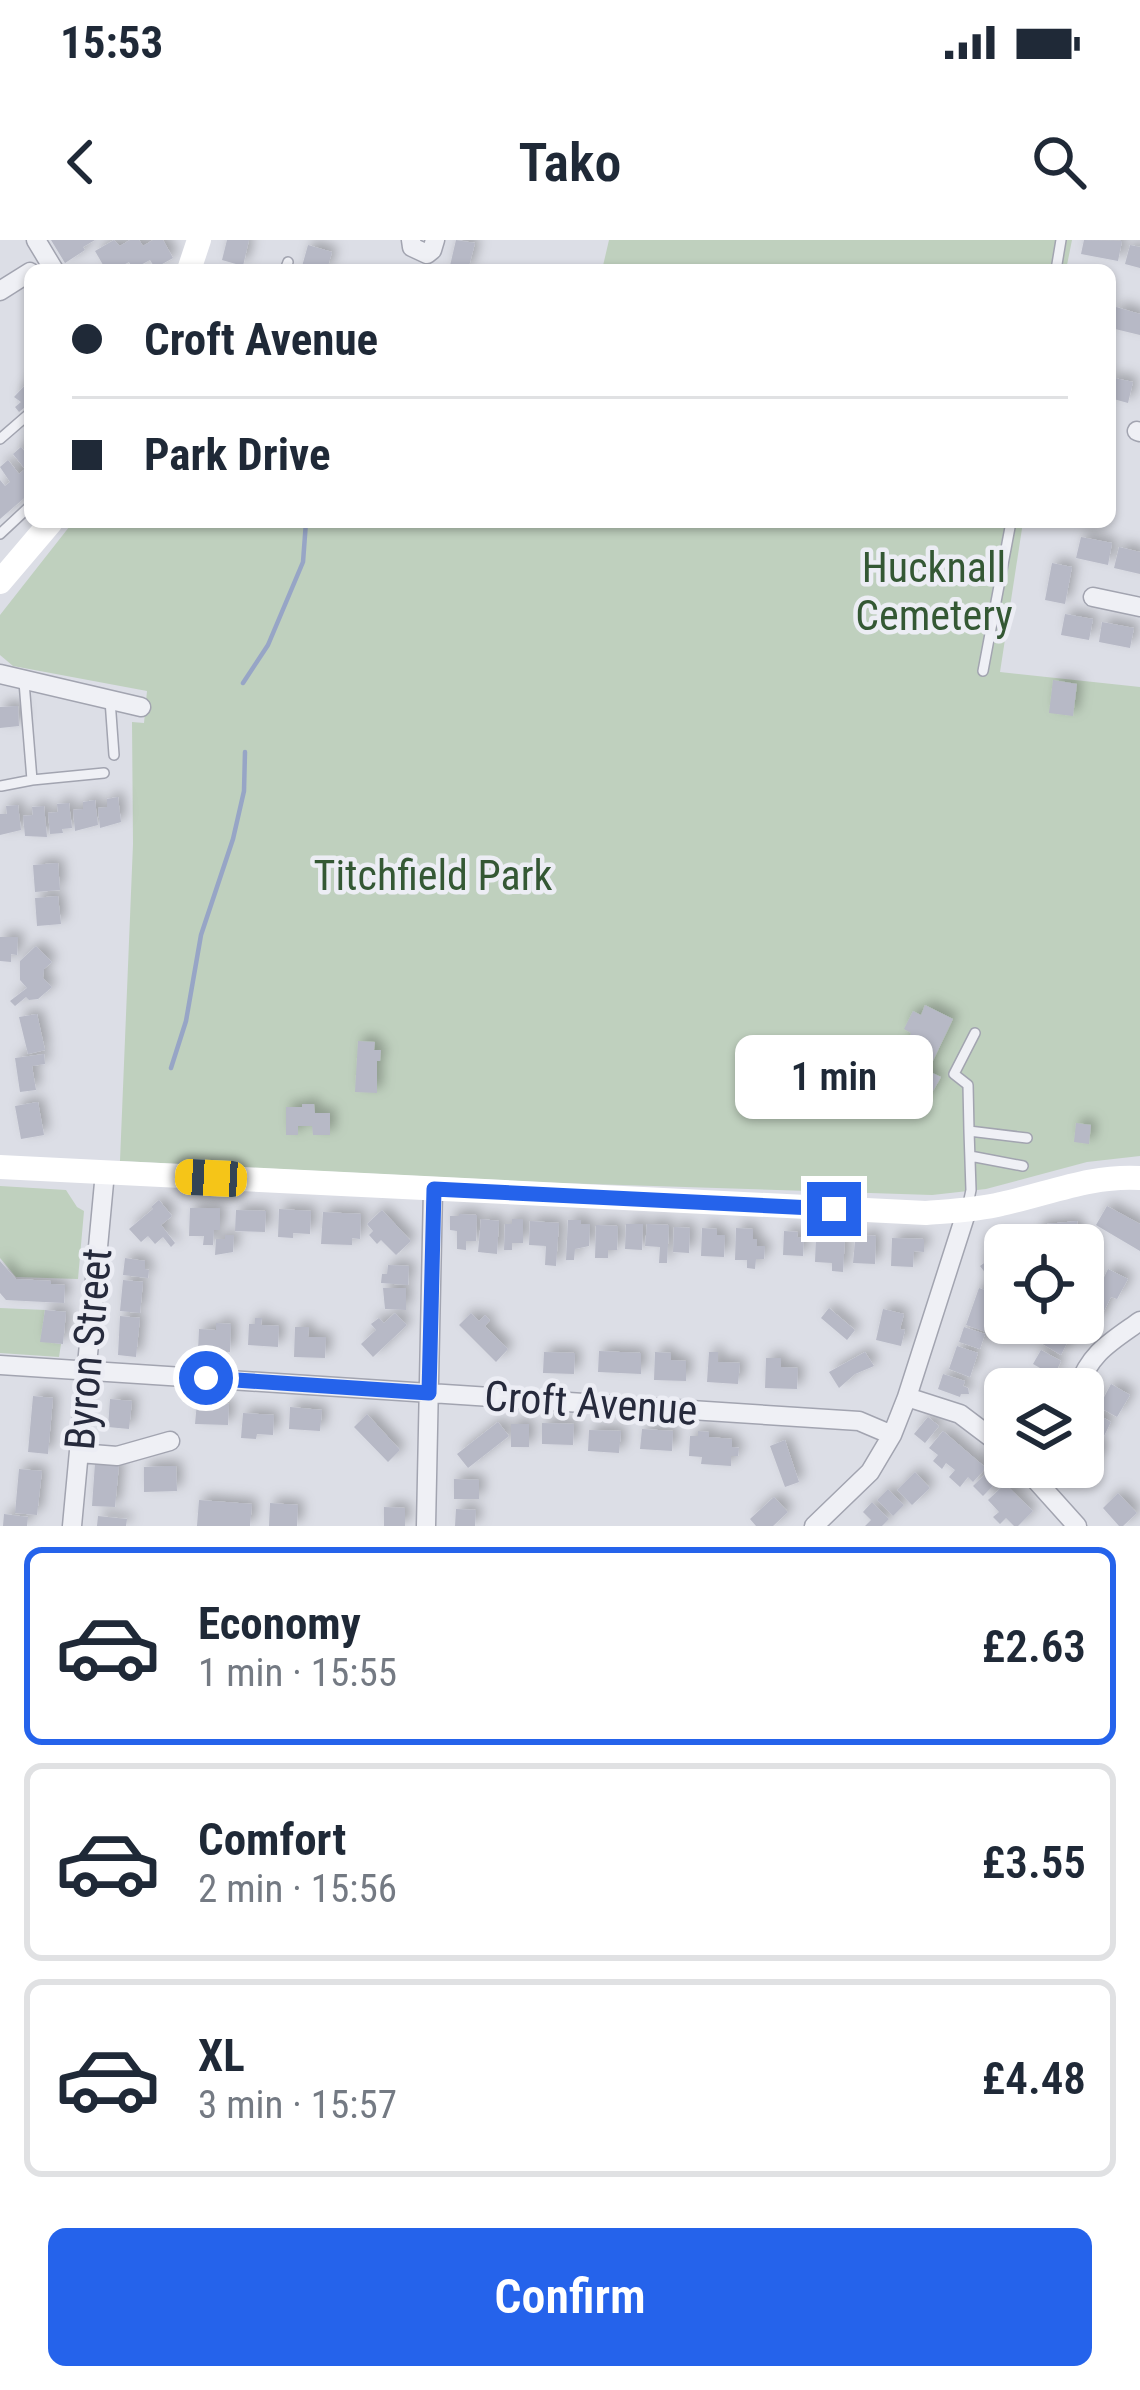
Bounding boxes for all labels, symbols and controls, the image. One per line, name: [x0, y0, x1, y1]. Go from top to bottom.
text: 15:53: [60, 16, 163, 69]
icon: back: [48, 129, 114, 195]
icon: search: [1026, 129, 1092, 195]
text: Tako: [519, 131, 621, 194]
text: Croft Avenue: [144, 313, 378, 366]
text: Park Drive: [144, 428, 330, 481]
park label: Hucknall Cemetery: [855, 543, 1013, 640]
park label: Titchfield Park: [314, 851, 553, 900]
callout: 1 min: [735, 1035, 933, 1119]
text: 1 min: [791, 1054, 877, 1100]
car: [174, 1158, 248, 1198]
route end: [807, 1182, 861, 1236]
map controls: [984, 1224, 1104, 1488]
button: locate: [984, 1224, 1104, 1344]
street label: Byron Street: [55, 1246, 121, 1452]
route start: [179, 1351, 233, 1405]
button: layers: [984, 1368, 1104, 1488]
street label: Croft Avenue: [483, 1371, 699, 1435]
icon: car: [54, 1592, 162, 1700]
text: Economy: [198, 1597, 361, 1650]
text: £2.63: [982, 1620, 1086, 1673]
text: 1 min · 15:55: [198, 1650, 397, 1696]
icon: car: [54, 1808, 162, 1916]
text: Comfort: [198, 1813, 346, 1866]
text: £3.55: [982, 1836, 1086, 1889]
text: 2 min · 15:56: [198, 1866, 397, 1912]
icon: car: [54, 2024, 162, 2132]
text: XL: [198, 2029, 245, 2082]
text: £4.48: [982, 2052, 1086, 2105]
text: 3 min · 15:57: [198, 2082, 397, 2128]
button: Confirm: [48, 2228, 1092, 2366]

